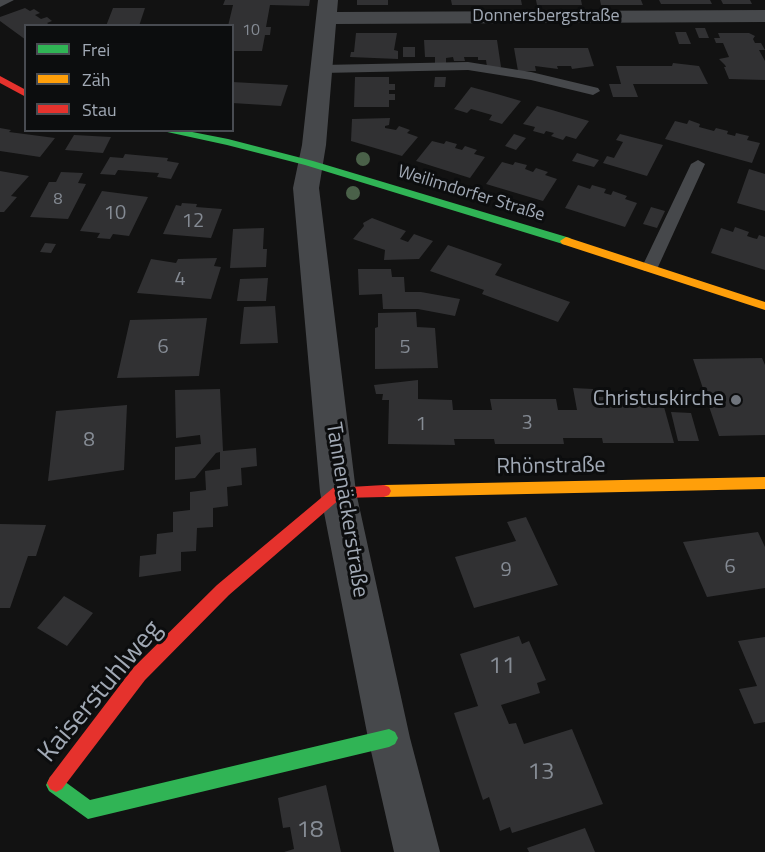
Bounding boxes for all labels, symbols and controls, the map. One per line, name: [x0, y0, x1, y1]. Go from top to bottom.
street label: Donnersbergstraße: [472, 6, 620, 28]
house number: 10: [242, 21, 260, 41]
legend: [24, 24, 234, 132]
text: Frei: [82, 36, 110, 63]
text: Zäh: [82, 66, 110, 93]
text: Stau: [82, 96, 117, 123]
street label: Weilimdorfer Straße: [395, 161, 547, 227]
house number: 8: [54, 190, 62, 210]
house number: 10: [104, 202, 126, 226]
house number: 12: [182, 210, 204, 234]
house number: 4: [174, 268, 186, 292]
house number: 6: [157, 336, 169, 360]
house number: 5: [399, 336, 411, 360]
place label: Christuskirche: [593, 387, 724, 413]
marker: Christuskirche: [729, 393, 743, 407]
house number: 3: [521, 412, 533, 436]
house number: 1: [415, 413, 427, 437]
street label: Tannenäckerstraße: [319, 420, 373, 600]
house number: 8: [83, 429, 95, 453]
street label: Rhönstraße: [496, 453, 606, 481]
house number: 6: [724, 556, 736, 580]
house number: 9: [500, 559, 512, 583]
street label: Kaiserstuhlweg: [32, 614, 170, 770]
house number: 11: [489, 653, 515, 681]
house number: 13: [528, 759, 554, 787]
house number: 18: [297, 817, 323, 845]

